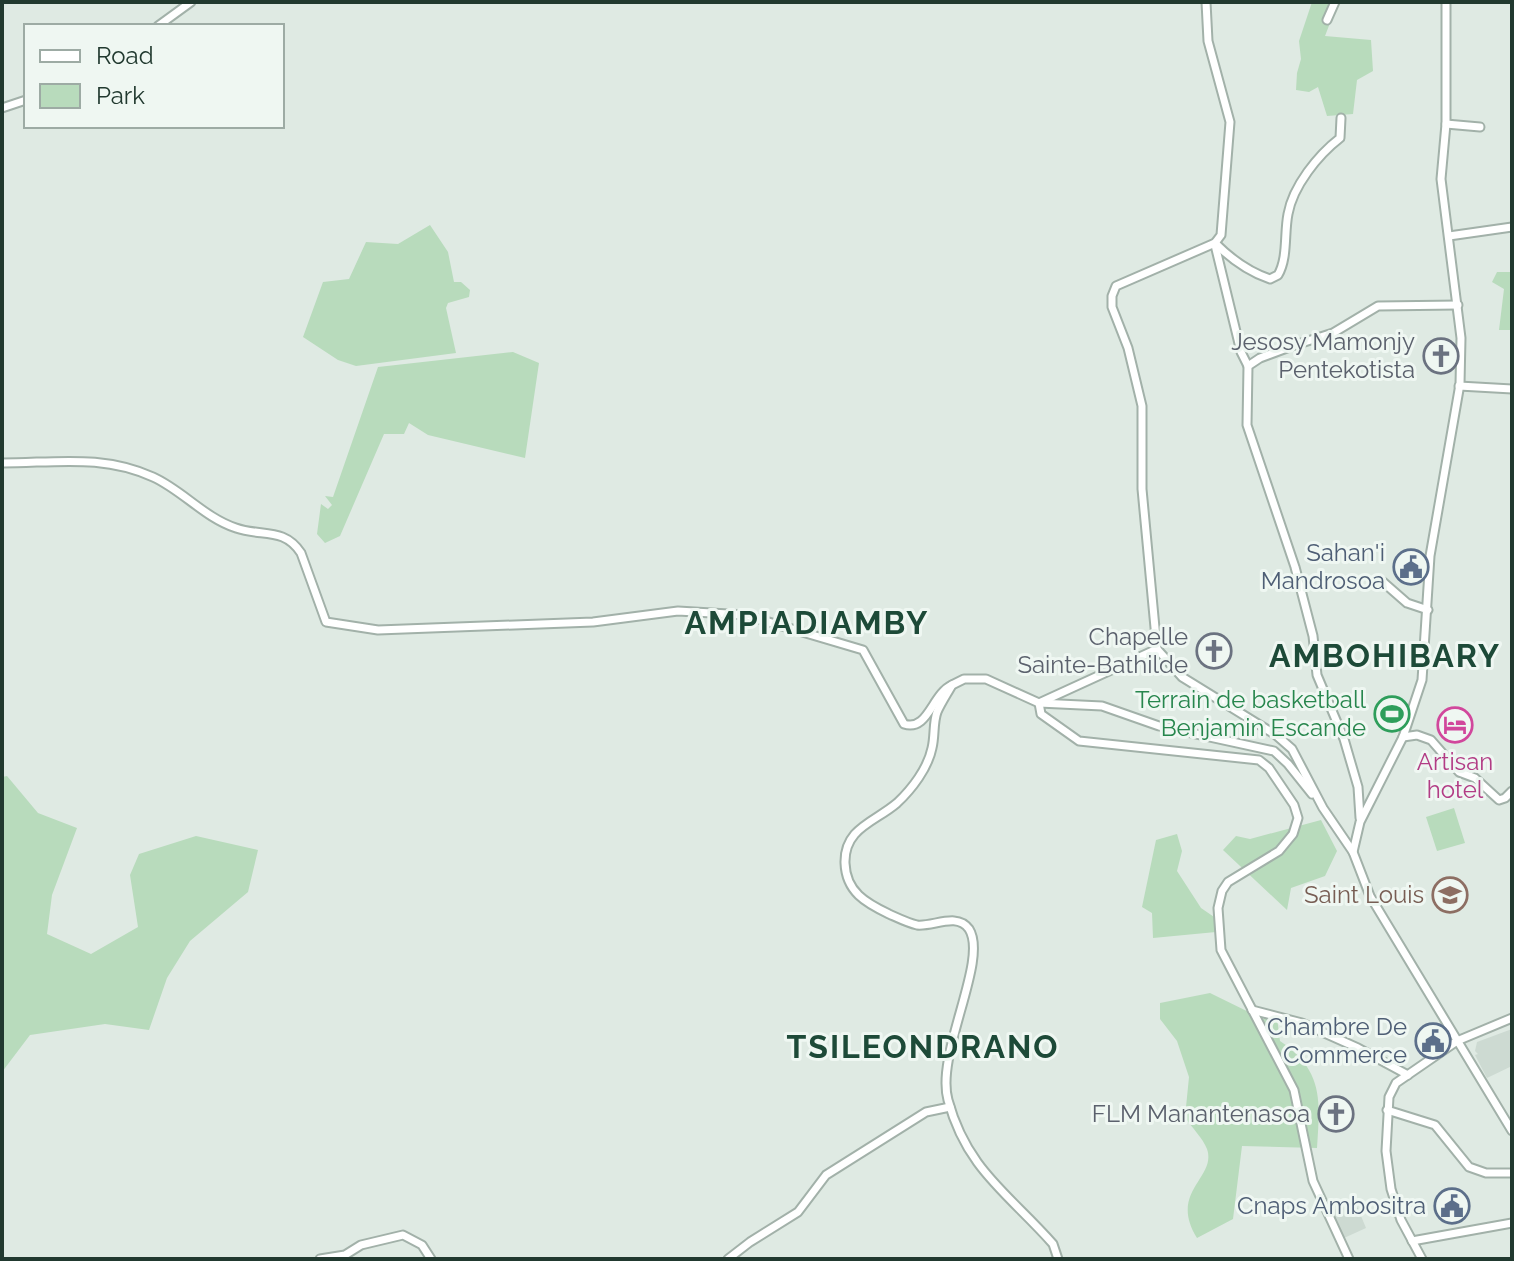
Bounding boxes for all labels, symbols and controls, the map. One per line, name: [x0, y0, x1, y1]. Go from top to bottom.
legend: [24, 24, 284, 128]
text: Road: [96, 41, 154, 70]
text: Park: [96, 81, 145, 110]
place label: Jesosy Mamonjy Pentekotista: [1231, 327, 1415, 384]
church icon: Jesosy Mamonjy Pentekotista: [1422, 337, 1460, 375]
place label: Sahan'i Mandrosoa: [1261, 538, 1385, 595]
public building icon: Sahan'i Mandrosoa: [1392, 548, 1430, 586]
district label: AMPIADIAMBY: [685, 604, 929, 641]
place label: Chapelle Sainte-Bathilde: [1017, 622, 1188, 679]
church icon: Chapelle Sainte-Bathilde: [1195, 632, 1233, 670]
district label: AMBOHIBARY: [1269, 637, 1501, 674]
place label: Terrain de basketball Benjamin Escande: [1135, 685, 1366, 742]
sports icon: Terrain de basketball Benjamin Escande: [1373, 695, 1411, 733]
hotel icon: Artisan hotel: [1436, 706, 1474, 744]
place label: Artisan hotel: [1417, 747, 1493, 804]
school or university icon: Saint Louis: [1431, 876, 1469, 914]
place label: Saint Louis: [1304, 880, 1424, 909]
place label: Chambre De Commerce: [1267, 1012, 1407, 1069]
public building icon: Chambre De Commerce: [1414, 1022, 1452, 1060]
district label: TSILEONDRANO: [786, 1028, 1060, 1065]
church icon: FLM Manantenasoa: [1317, 1095, 1355, 1133]
place label: FLM Manantenasoa: [1092, 1099, 1310, 1128]
public building icon: Cnaps Ambositra: [1433, 1187, 1471, 1225]
place label: Cnaps Ambositra: [1237, 1191, 1426, 1220]

